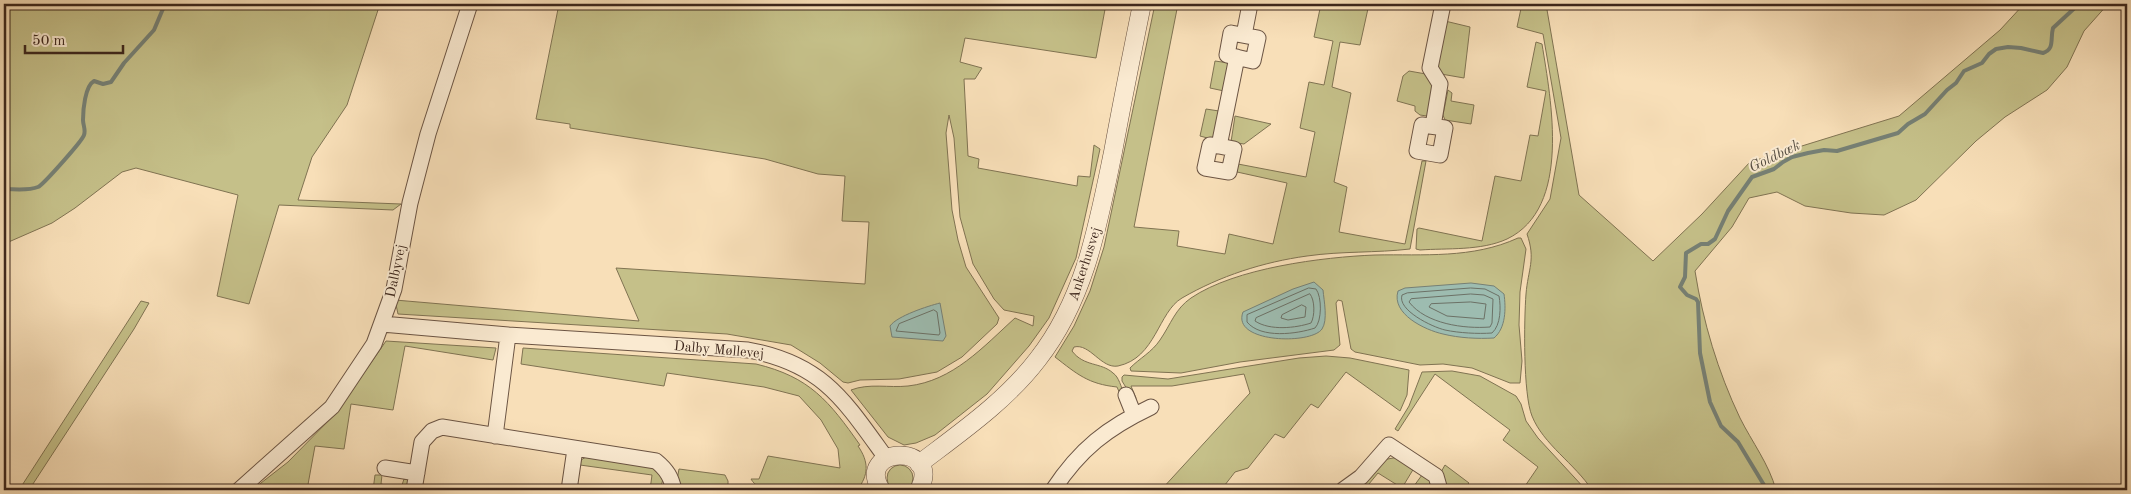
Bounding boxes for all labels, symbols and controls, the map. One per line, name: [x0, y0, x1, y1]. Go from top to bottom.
scale bar: [25, 22, 122, 54]
text: 50 m: [32, 34, 66, 49]
water label: Goldbæk: [1747, 138, 1803, 176]
street label: Ankerhusvej: [1067, 225, 1103, 303]
street label: Dalbyvej: [384, 243, 408, 299]
street label: Dalby Møllevej: [673, 339, 765, 361]

